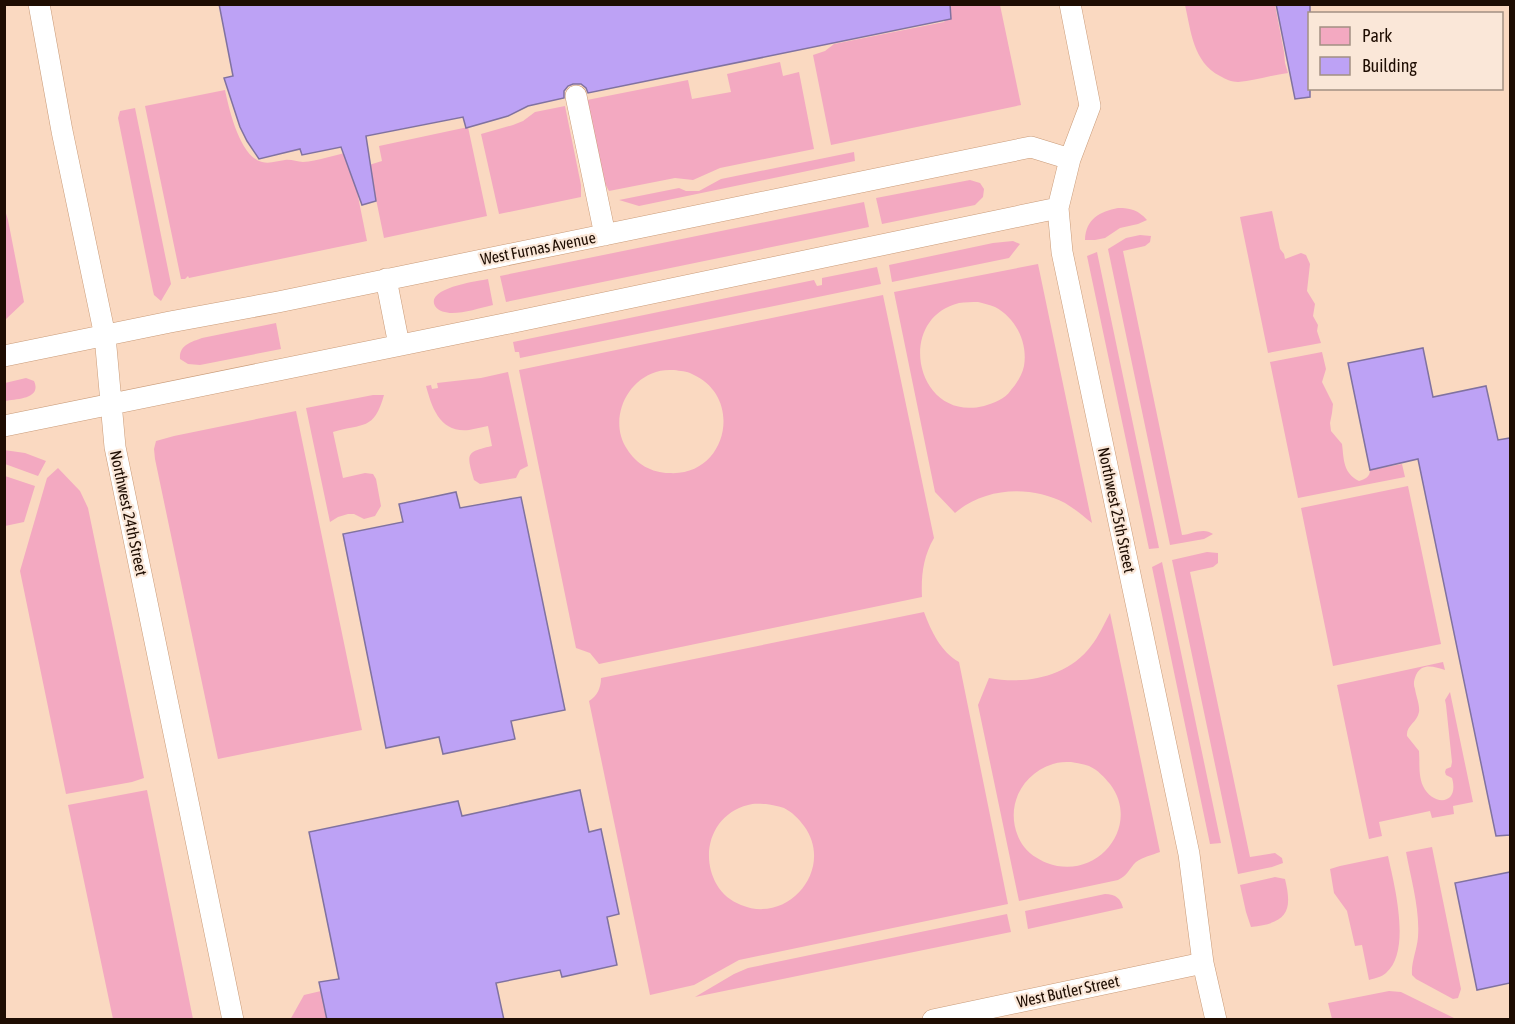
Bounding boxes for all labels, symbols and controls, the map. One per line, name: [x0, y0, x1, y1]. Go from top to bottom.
legend: [1308, 12, 1503, 90]
text: Park: [1362, 25, 1392, 46]
text: Building: [1362, 55, 1417, 76]
street label: West Furnas Avenue: [479, 228, 597, 268]
street label: Northwest 25th Street: [1095, 446, 1139, 575]
street label: Northwest 24th Street: [107, 449, 151, 578]
street label: West Butler Street: [1015, 971, 1121, 1011]

